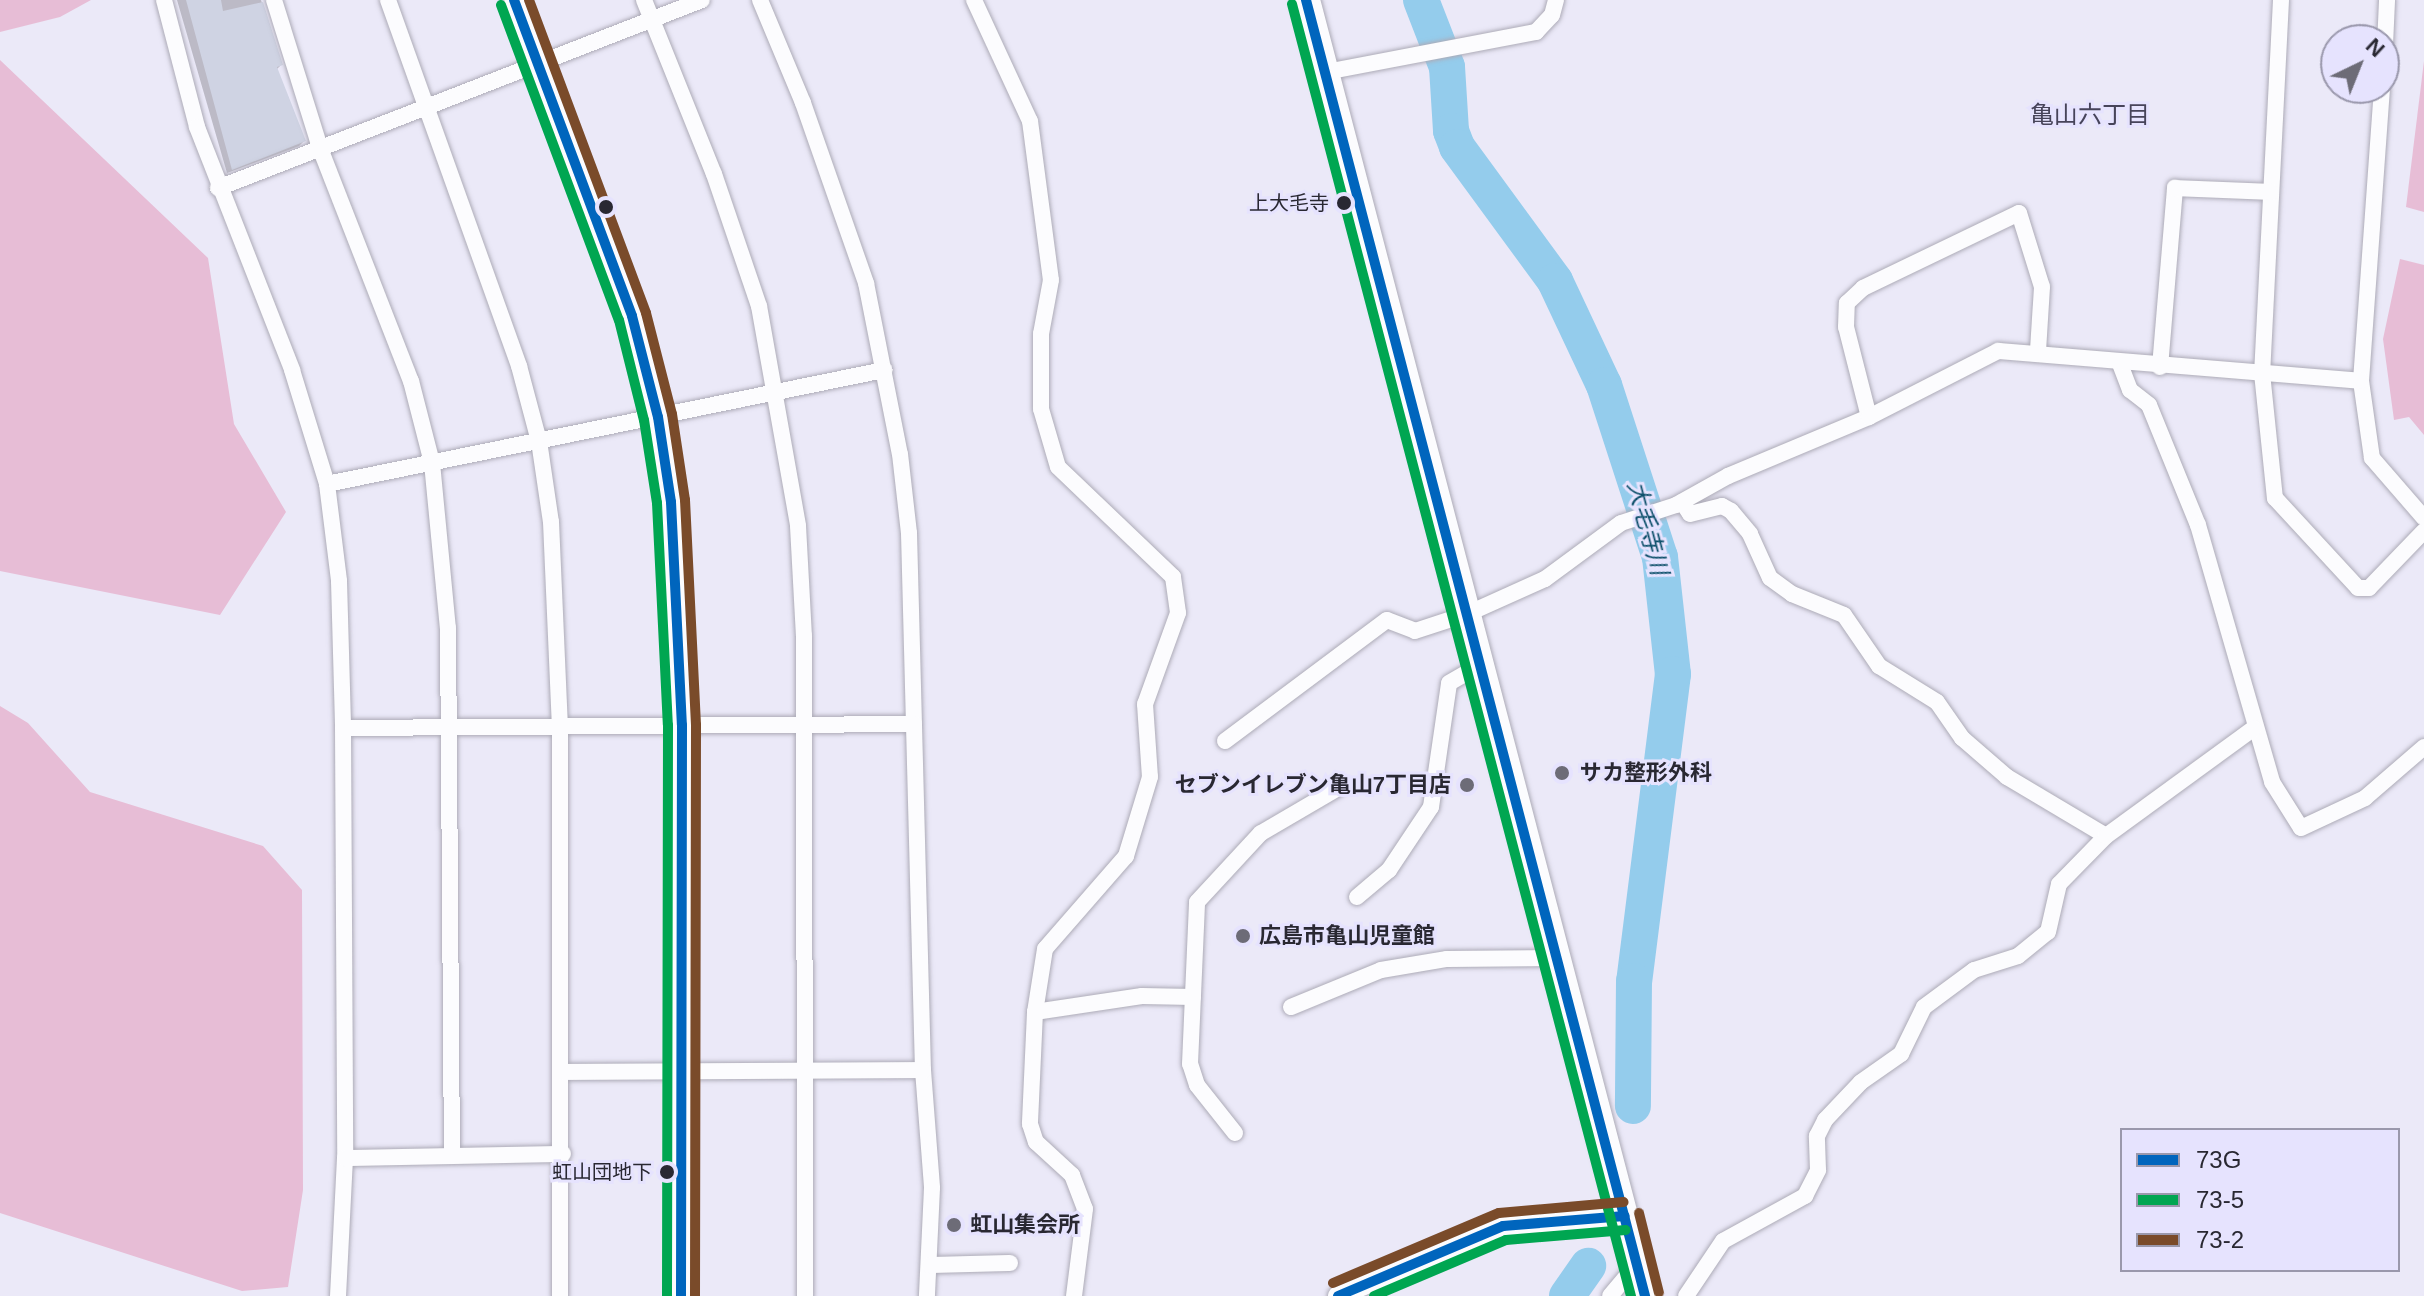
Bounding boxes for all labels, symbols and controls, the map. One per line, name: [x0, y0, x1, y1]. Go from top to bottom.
north arrow: [2320, 24, 2400, 104]
text: N: [2361, 33, 2390, 62]
district label: 亀山六丁目: [2030, 101, 2150, 129]
place label: 上大毛寺: [1249, 191, 1329, 215]
marker: 上大毛寺: [1336, 195, 1352, 211]
unlabelled marker: [598, 199, 614, 215]
water label: 大毛寺川: [1622, 478, 1674, 578]
place label: サカ整形外科: [1580, 760, 1712, 786]
marker: サカ整形外科: [1551, 762, 1573, 784]
place label: セブンイレブン亀山7丁目店: [1175, 772, 1451, 798]
marker: セブンイレブン亀山7丁目店: [1458, 776, 1476, 794]
place label: 広島市亀山児童館: [1259, 923, 1435, 949]
marker: 広島市亀山児童館: [1234, 927, 1252, 945]
legend: [2120, 1128, 2400, 1272]
text: 73G: [2196, 1146, 2241, 1173]
place label: 虹山団地下: [552, 1160, 652, 1184]
marker: 虹山団地下: [659, 1164, 675, 1180]
text: 73-5: [2196, 1186, 2244, 1213]
place label: 虹山集会所: [970, 1212, 1080, 1238]
marker: 虹山集会所: [945, 1216, 963, 1234]
text: 73-2: [2196, 1226, 2244, 1253]

